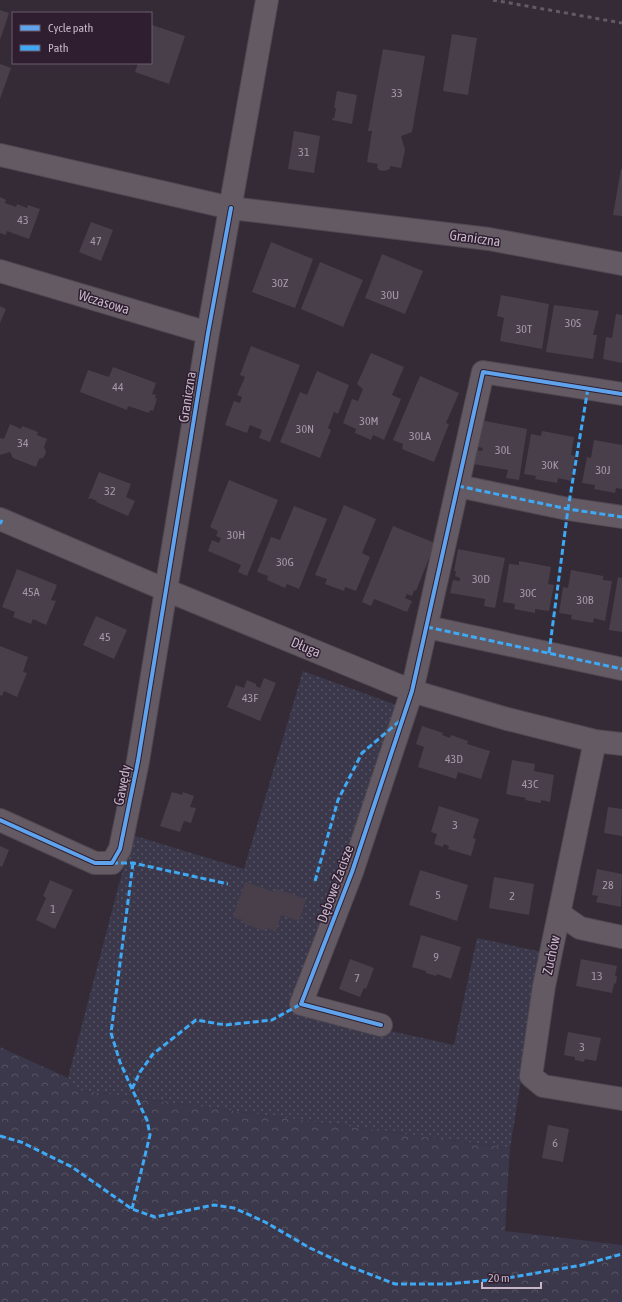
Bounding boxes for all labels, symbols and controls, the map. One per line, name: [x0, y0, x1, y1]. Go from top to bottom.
legend: [12, 12, 152, 64]
text: Cycle path: [48, 21, 93, 35]
text: Path: [48, 41, 69, 55]
house number: 33: [391, 86, 403, 100]
house number: 31: [298, 145, 310, 159]
house number: 43: [17, 213, 29, 227]
street label: Graniczna: [448, 227, 502, 249]
house number: 47: [90, 234, 102, 248]
house number: 30Z: [272, 276, 289, 290]
street label: Wczasowa: [77, 287, 131, 317]
house number: 30U: [381, 288, 399, 302]
house number: 30S: [565, 316, 581, 330]
house number: 30T: [516, 322, 533, 336]
street label: Graniczna: [175, 370, 199, 424]
house number: 44: [112, 380, 124, 394]
house number: 30M: [359, 414, 379, 428]
house number: 30N: [296, 422, 314, 436]
house number: 30LA: [409, 429, 431, 443]
house number: 34: [17, 436, 29, 450]
house number: 30L: [495, 443, 511, 457]
house number: 30K: [541, 458, 559, 472]
house number: 30J: [595, 463, 611, 477]
house number: 32: [104, 484, 116, 498]
house number: 30H: [227, 528, 245, 542]
house number: 30G: [276, 555, 294, 569]
house number: 30D: [472, 572, 490, 586]
house number: 45A: [22, 585, 40, 599]
house number: 30C: [520, 586, 537, 600]
house number: 30B: [577, 593, 594, 607]
house number: 45: [99, 630, 111, 644]
street label: Długa: [289, 634, 323, 660]
house number: 43F: [242, 691, 258, 705]
house number: 43D: [445, 752, 463, 766]
street label: Gawędy: [110, 763, 134, 807]
house number: 43C: [522, 777, 539, 791]
house number: 3: [452, 818, 458, 832]
street label: Dębowe Zacisze: [314, 843, 356, 925]
house number: 28: [602, 878, 614, 892]
house number: 5: [435, 888, 441, 902]
house number: 2: [509, 889, 515, 903]
house number: 1: [50, 902, 56, 916]
street label: Zuchów: [539, 933, 563, 976]
house number: 9: [433, 950, 439, 964]
house number: 13: [591, 969, 603, 983]
house number: 7: [354, 971, 360, 985]
house number: 3: [579, 1040, 585, 1054]
house number: 6: [552, 1136, 558, 1150]
scale bar: [482, 1264, 541, 1290]
text: 20 m: [488, 1271, 510, 1285]

